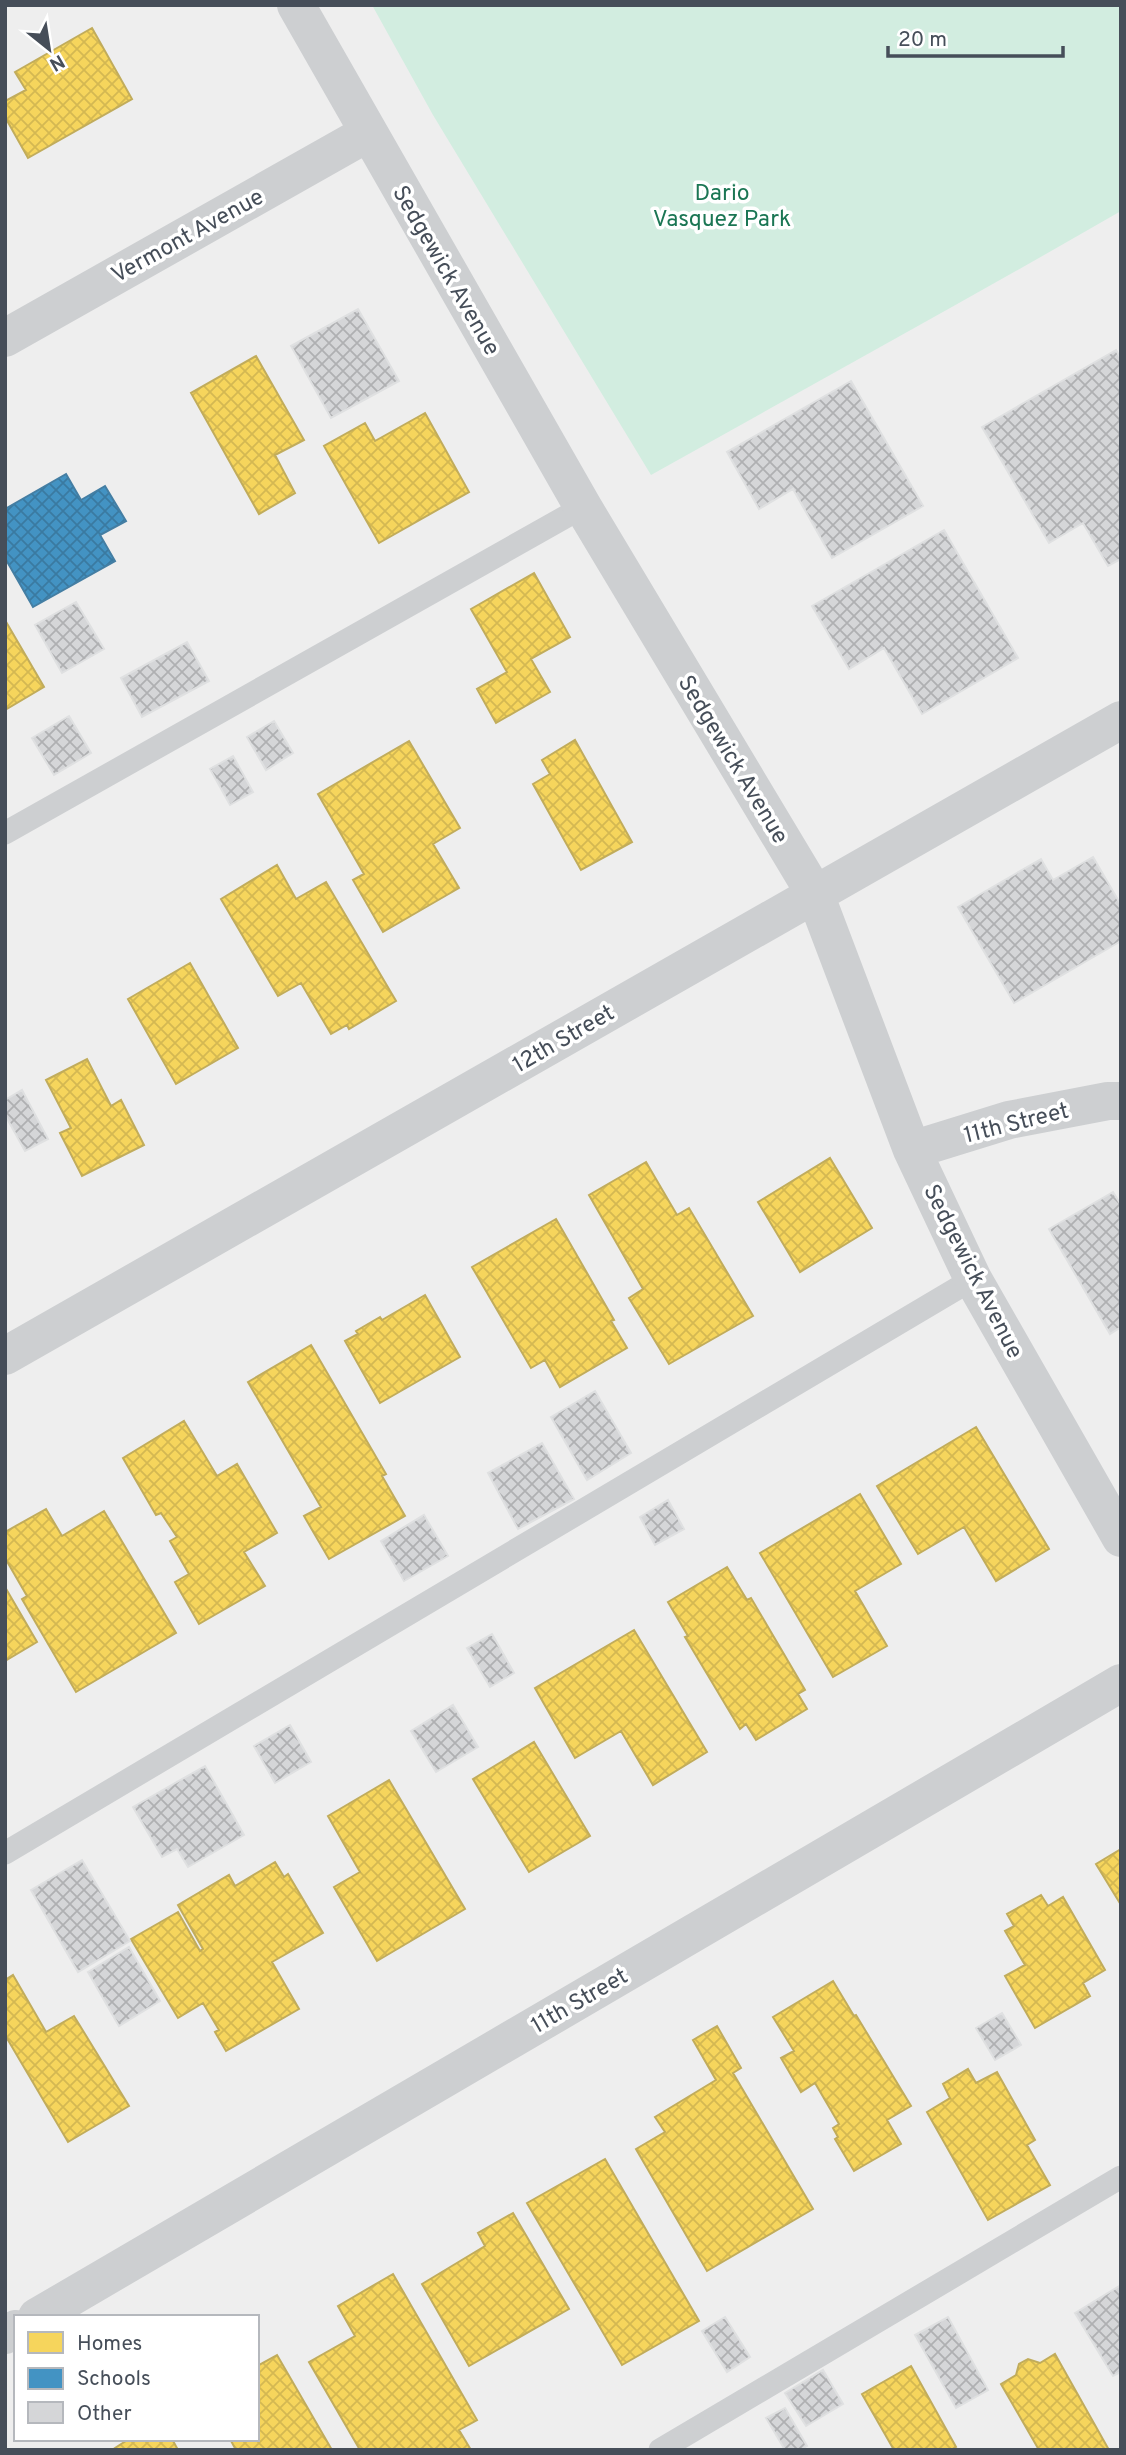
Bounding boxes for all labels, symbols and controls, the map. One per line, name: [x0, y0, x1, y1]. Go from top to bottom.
north arrow: [14, 14, 84, 84]
scale bar: [888, 14, 1063, 58]
text: 20 m: [898, 27, 947, 54]
text: N: [45, 48, 68, 76]
park label: Dario Vasquez Park: [653, 180, 791, 235]
street label: Sedgewick Avenue: [384, 181, 505, 361]
street label: Vermont Avenue: [107, 183, 269, 291]
street label: Sedgewick Avenue: [670, 671, 794, 850]
street label: 12th Street: [508, 999, 620, 1081]
street label: 11th Street: [961, 1097, 1072, 1151]
street label: Sedgewick Avenue: [915, 1180, 1028, 1364]
street label: 11th Street: [527, 1963, 634, 2041]
legend: [14, 2315, 259, 2441]
text: Homes: [77, 2331, 142, 2358]
text: Schools: [77, 2366, 151, 2393]
text: Other: [77, 2401, 132, 2428]

